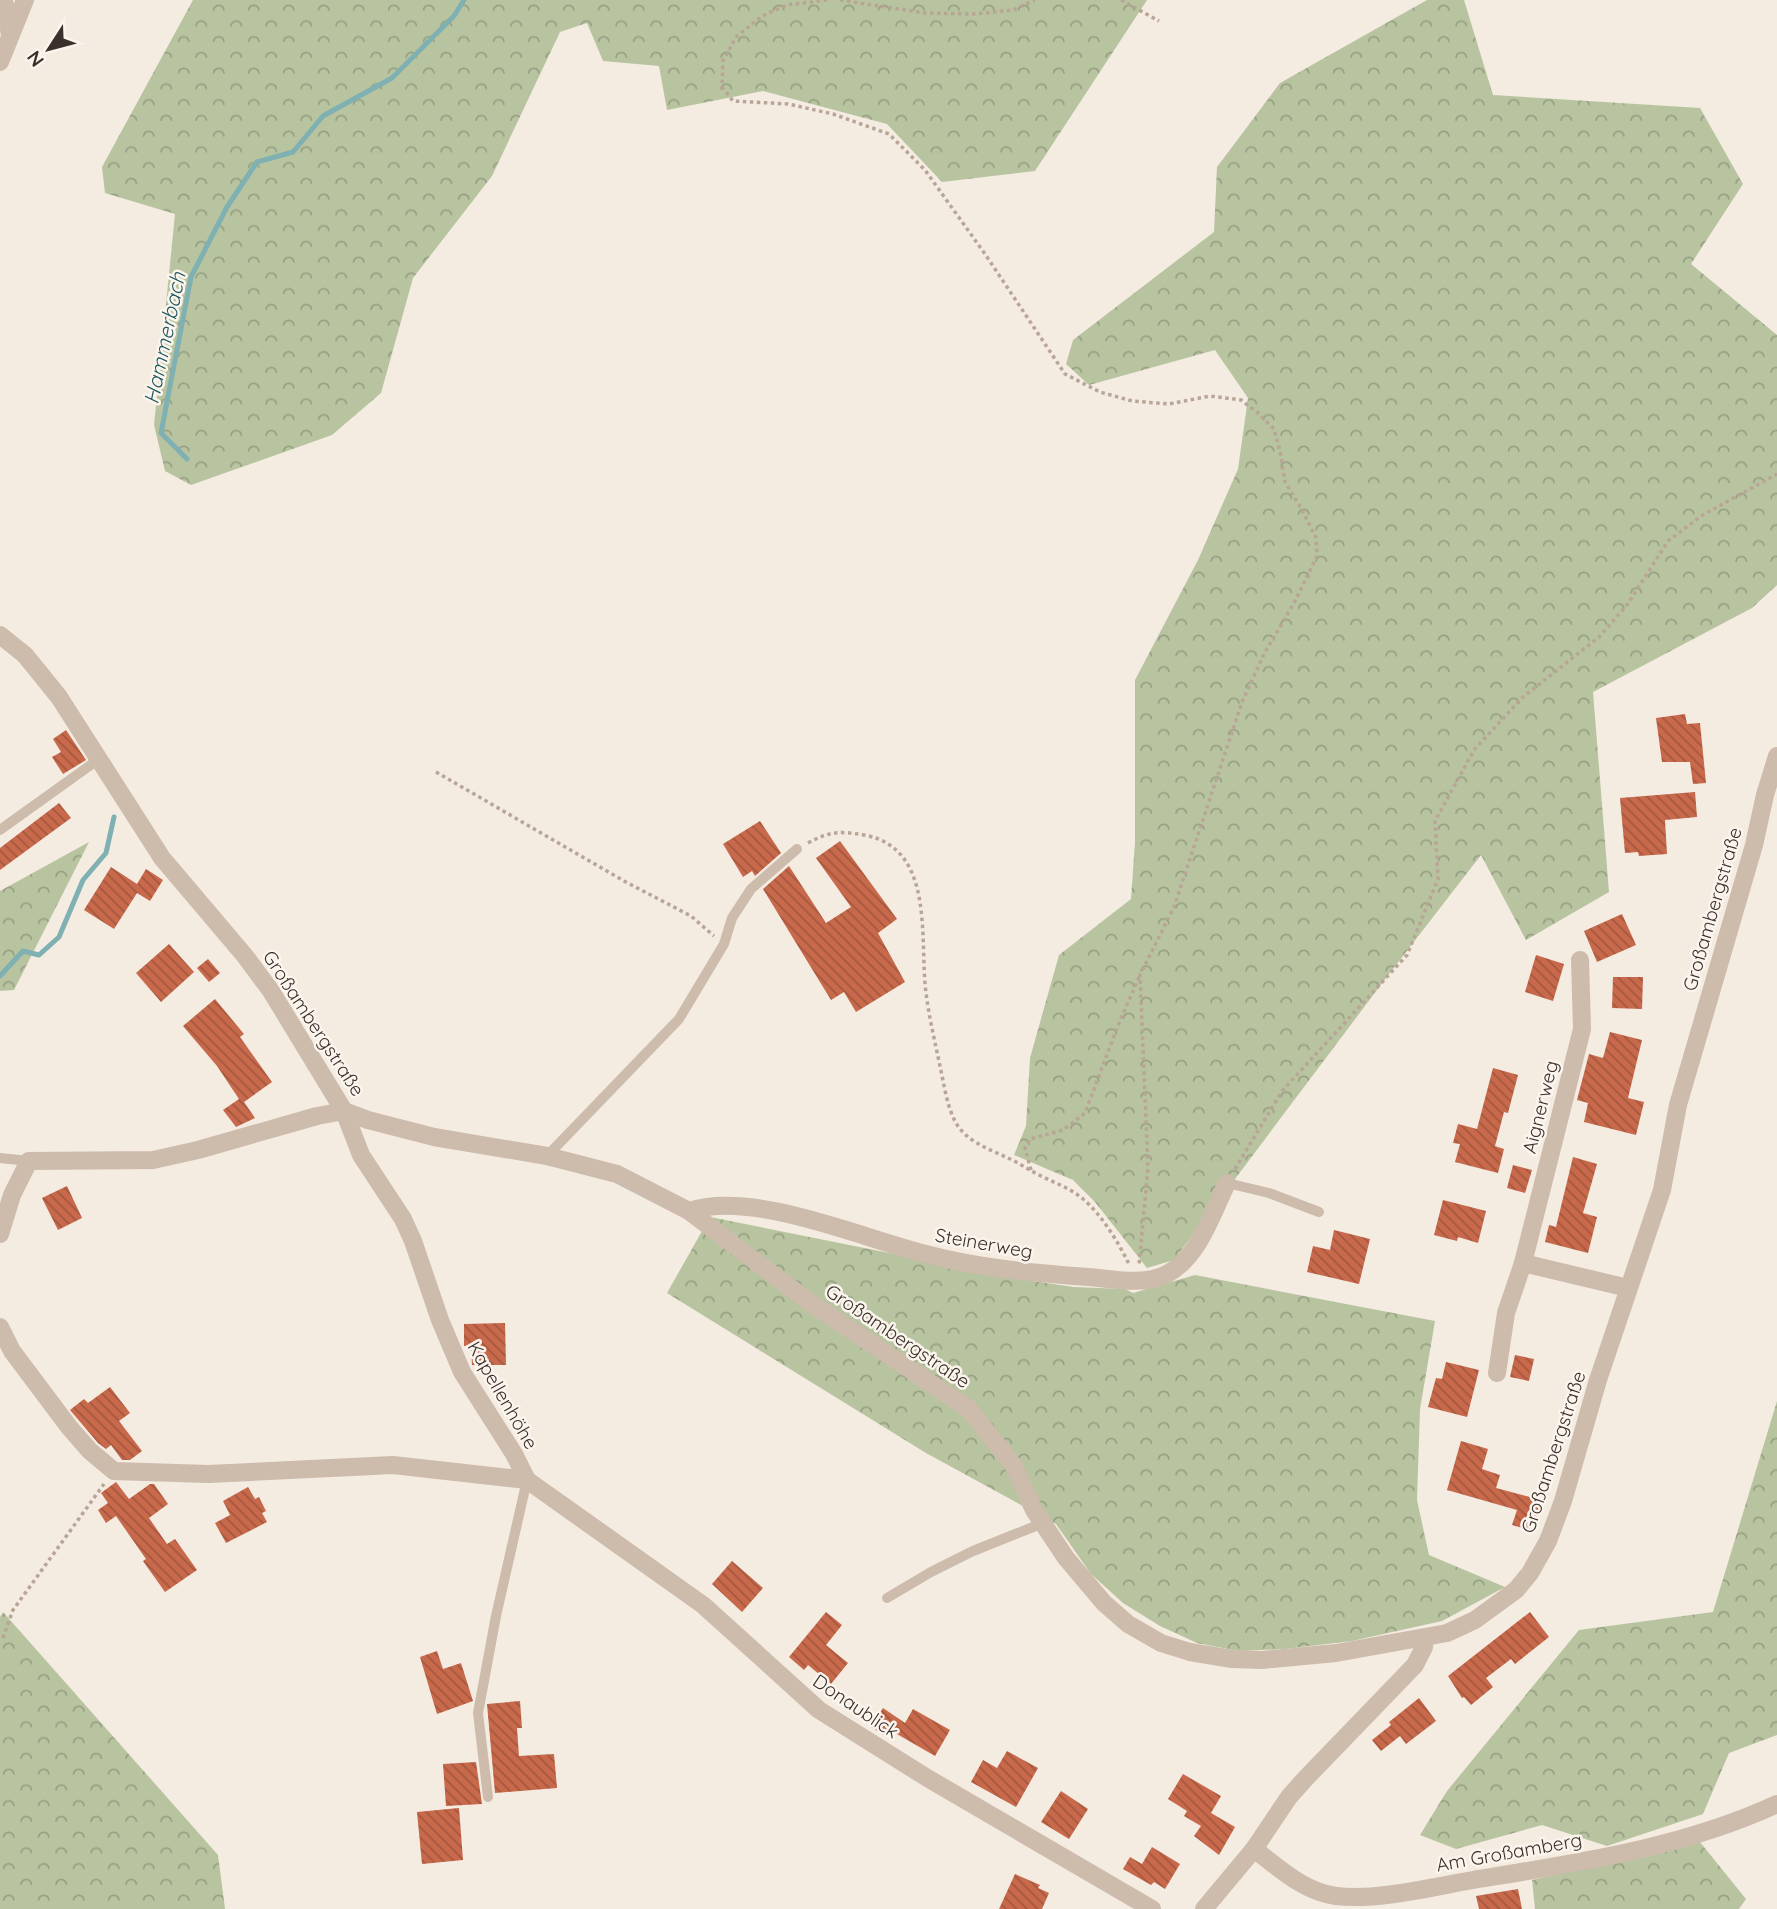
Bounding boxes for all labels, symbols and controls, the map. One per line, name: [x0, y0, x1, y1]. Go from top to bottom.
north arrow: [14, 14, 84, 84]
text: N: [21, 46, 49, 72]
water label: Hammerbach: [137, 268, 191, 406]
street label: Großambergstraße: [1677, 824, 1747, 994]
street label: Großambergstraße: [258, 946, 370, 1100]
street label: Aignerweg: [1517, 1058, 1563, 1156]
street label: Steinerweg: [933, 1223, 1035, 1263]
street label: Großambergstraße: [821, 1279, 975, 1393]
street label: Kapellenhöhe: [462, 1337, 544, 1453]
street label: Großambergstraße: [1515, 1368, 1591, 1536]
street label: Donaublick: [809, 1669, 903, 1743]
street label: Am Großamberg: [1434, 1827, 1584, 1877]

